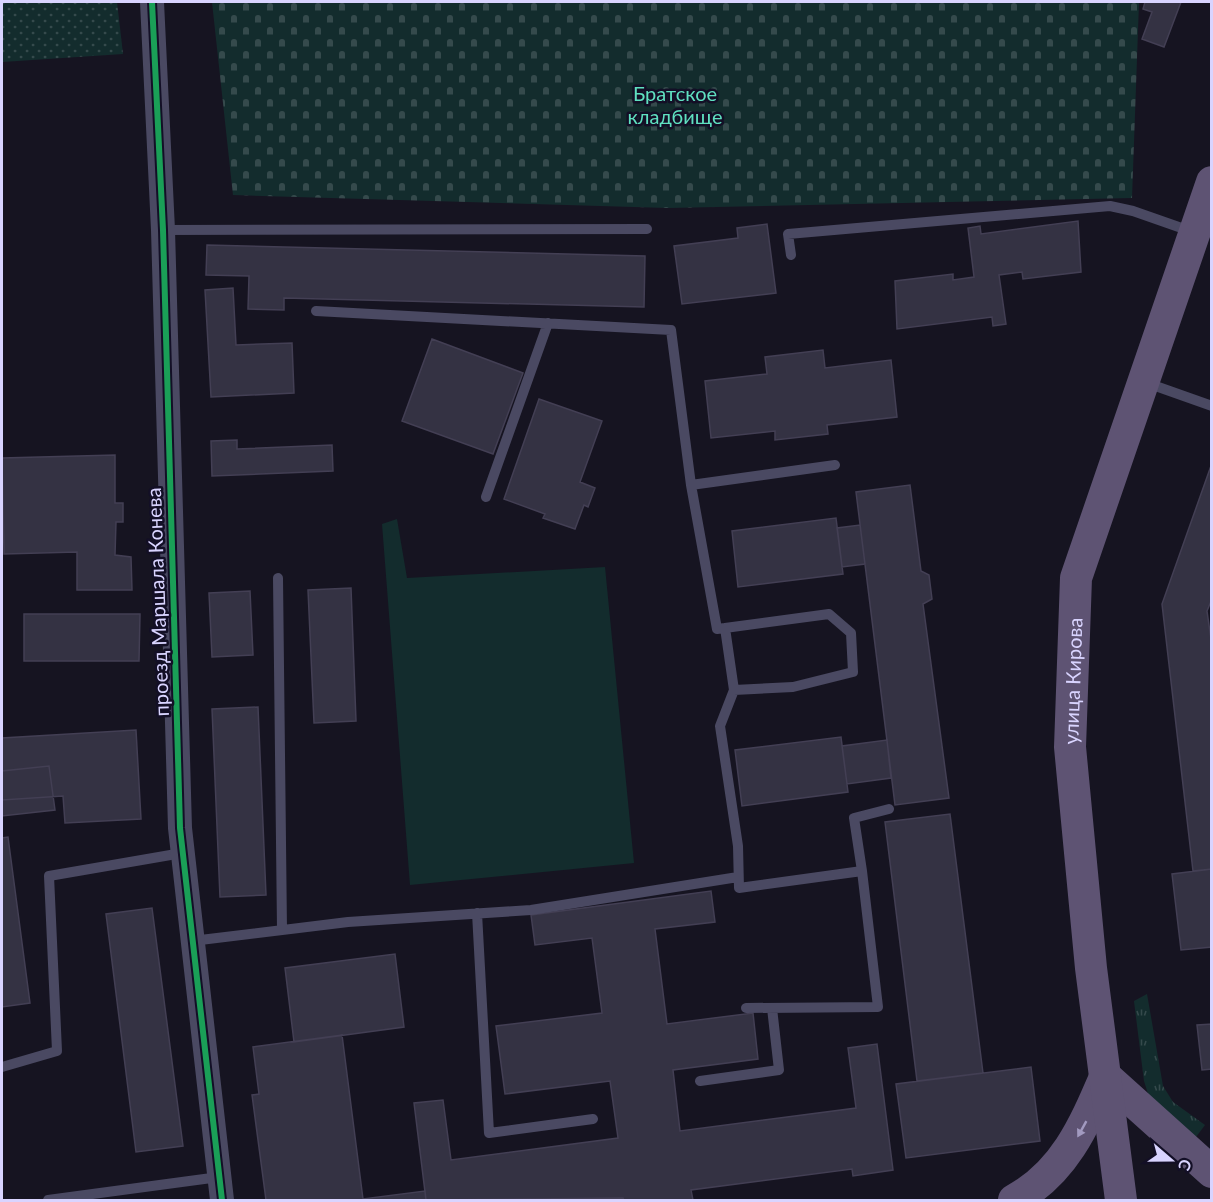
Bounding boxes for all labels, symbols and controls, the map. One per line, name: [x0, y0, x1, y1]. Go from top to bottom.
park label: Братское кладбище: [628, 81, 722, 128]
street label: проезд Маршала Конева: [141, 487, 173, 717]
street label: улица Кирова: [1058, 617, 1087, 745]
one-way arrow: [1077, 1121, 1087, 1138]
north arrow: [1141, 1130, 1201, 1190]
text: С: [1175, 1157, 1196, 1174]

